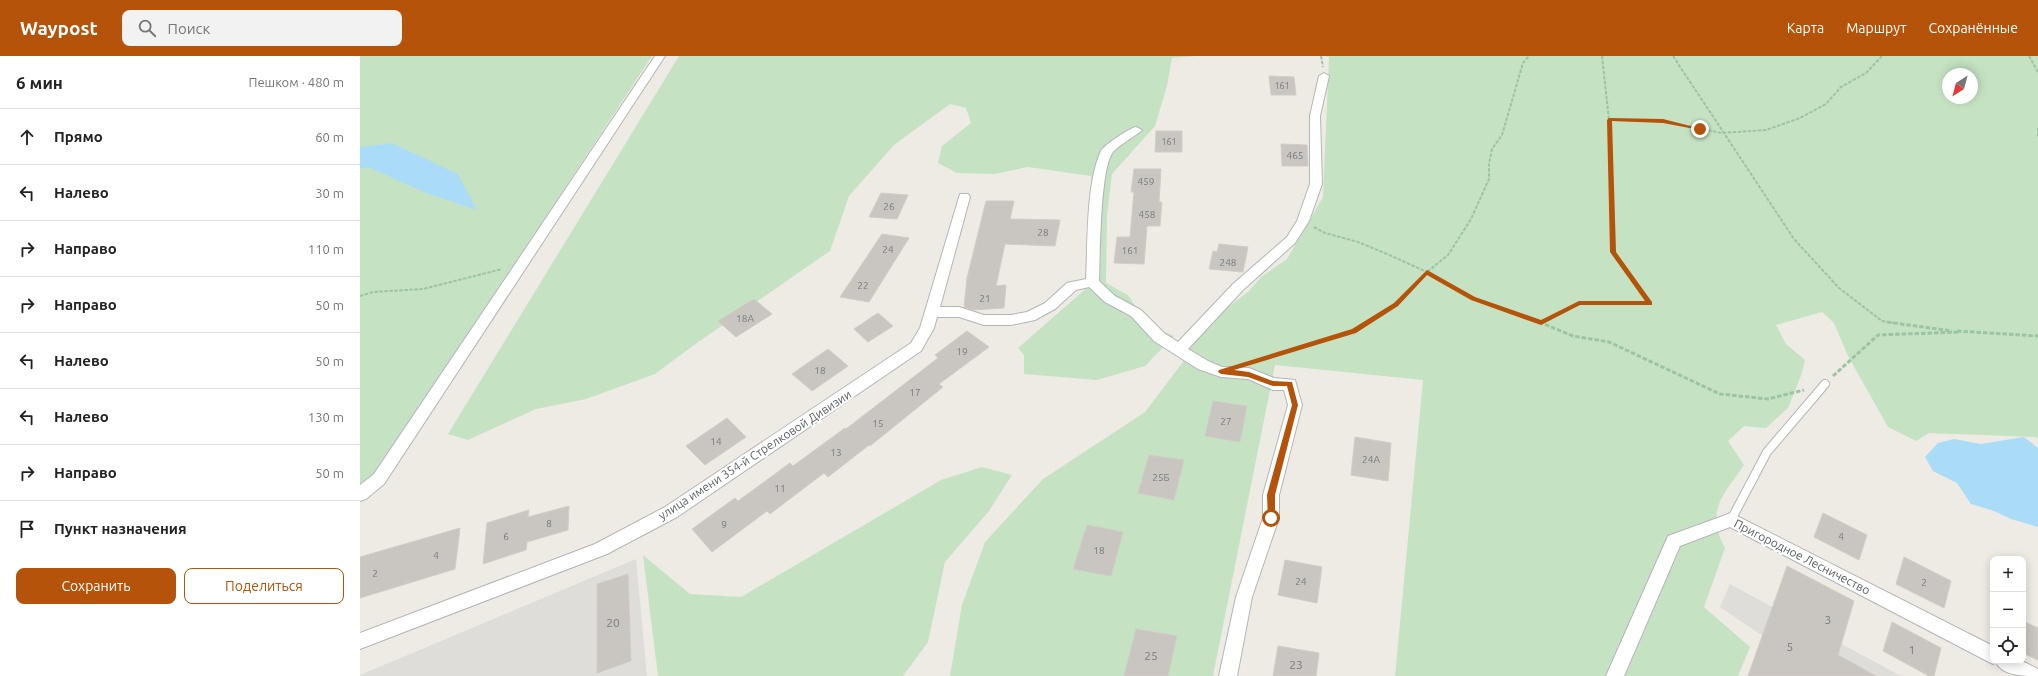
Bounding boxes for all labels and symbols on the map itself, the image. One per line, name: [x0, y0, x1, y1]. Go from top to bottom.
north arrow: [1942, 68, 1978, 104]
house number: 161: [1274, 81, 1290, 91]
route end: [1691, 120, 1709, 138]
house number: 161: [1161, 137, 1177, 147]
house number: 465: [1287, 150, 1303, 161]
house number: 459: [1138, 176, 1154, 187]
house number: 26: [883, 201, 895, 212]
house number: 458: [1139, 209, 1156, 220]
house number: 28: [1037, 227, 1049, 238]
house number: 24: [882, 244, 894, 255]
house number: 161: [1122, 245, 1138, 256]
house number: 248: [1220, 257, 1237, 268]
house number: 22: [857, 280, 869, 291]
house number: 21: [979, 293, 991, 304]
house number: 18А: [736, 313, 754, 324]
house number: 19: [956, 346, 968, 357]
house number: 18: [814, 365, 826, 376]
street label: улица имени 354-й Стрелковой Дивизии: [656, 387, 854, 522]
house number: 17: [909, 387, 921, 398]
house number: 27: [1220, 416, 1232, 427]
house number: 15: [872, 418, 884, 429]
house number: 14: [710, 436, 722, 447]
house number: 13: [830, 447, 842, 458]
house number: 24А: [1362, 454, 1380, 465]
house number: 25Б: [1152, 472, 1170, 483]
house number: 11: [774, 483, 786, 494]
route start: [1262, 509, 1280, 527]
street label: Пригородное Лесничество: [1732, 516, 1872, 597]
house number: 8: [546, 518, 552, 529]
house number: 9: [721, 519, 727, 530]
house number: 6: [503, 531, 509, 542]
house number: 4: [1838, 531, 1844, 542]
house number: 18: [1093, 545, 1105, 556]
house number: 4: [433, 550, 439, 561]
house number: 2: [372, 568, 378, 579]
house number: 24: [1295, 576, 1307, 587]
house number: 2: [1921, 577, 1927, 588]
house number: 3: [1825, 613, 1831, 626]
house number: 20: [606, 616, 620, 629]
house number: 5: [1787, 640, 1793, 653]
house number: 1: [1909, 643, 1915, 656]
house number: 25: [1144, 649, 1158, 662]
house number: 23: [1289, 658, 1303, 671]

